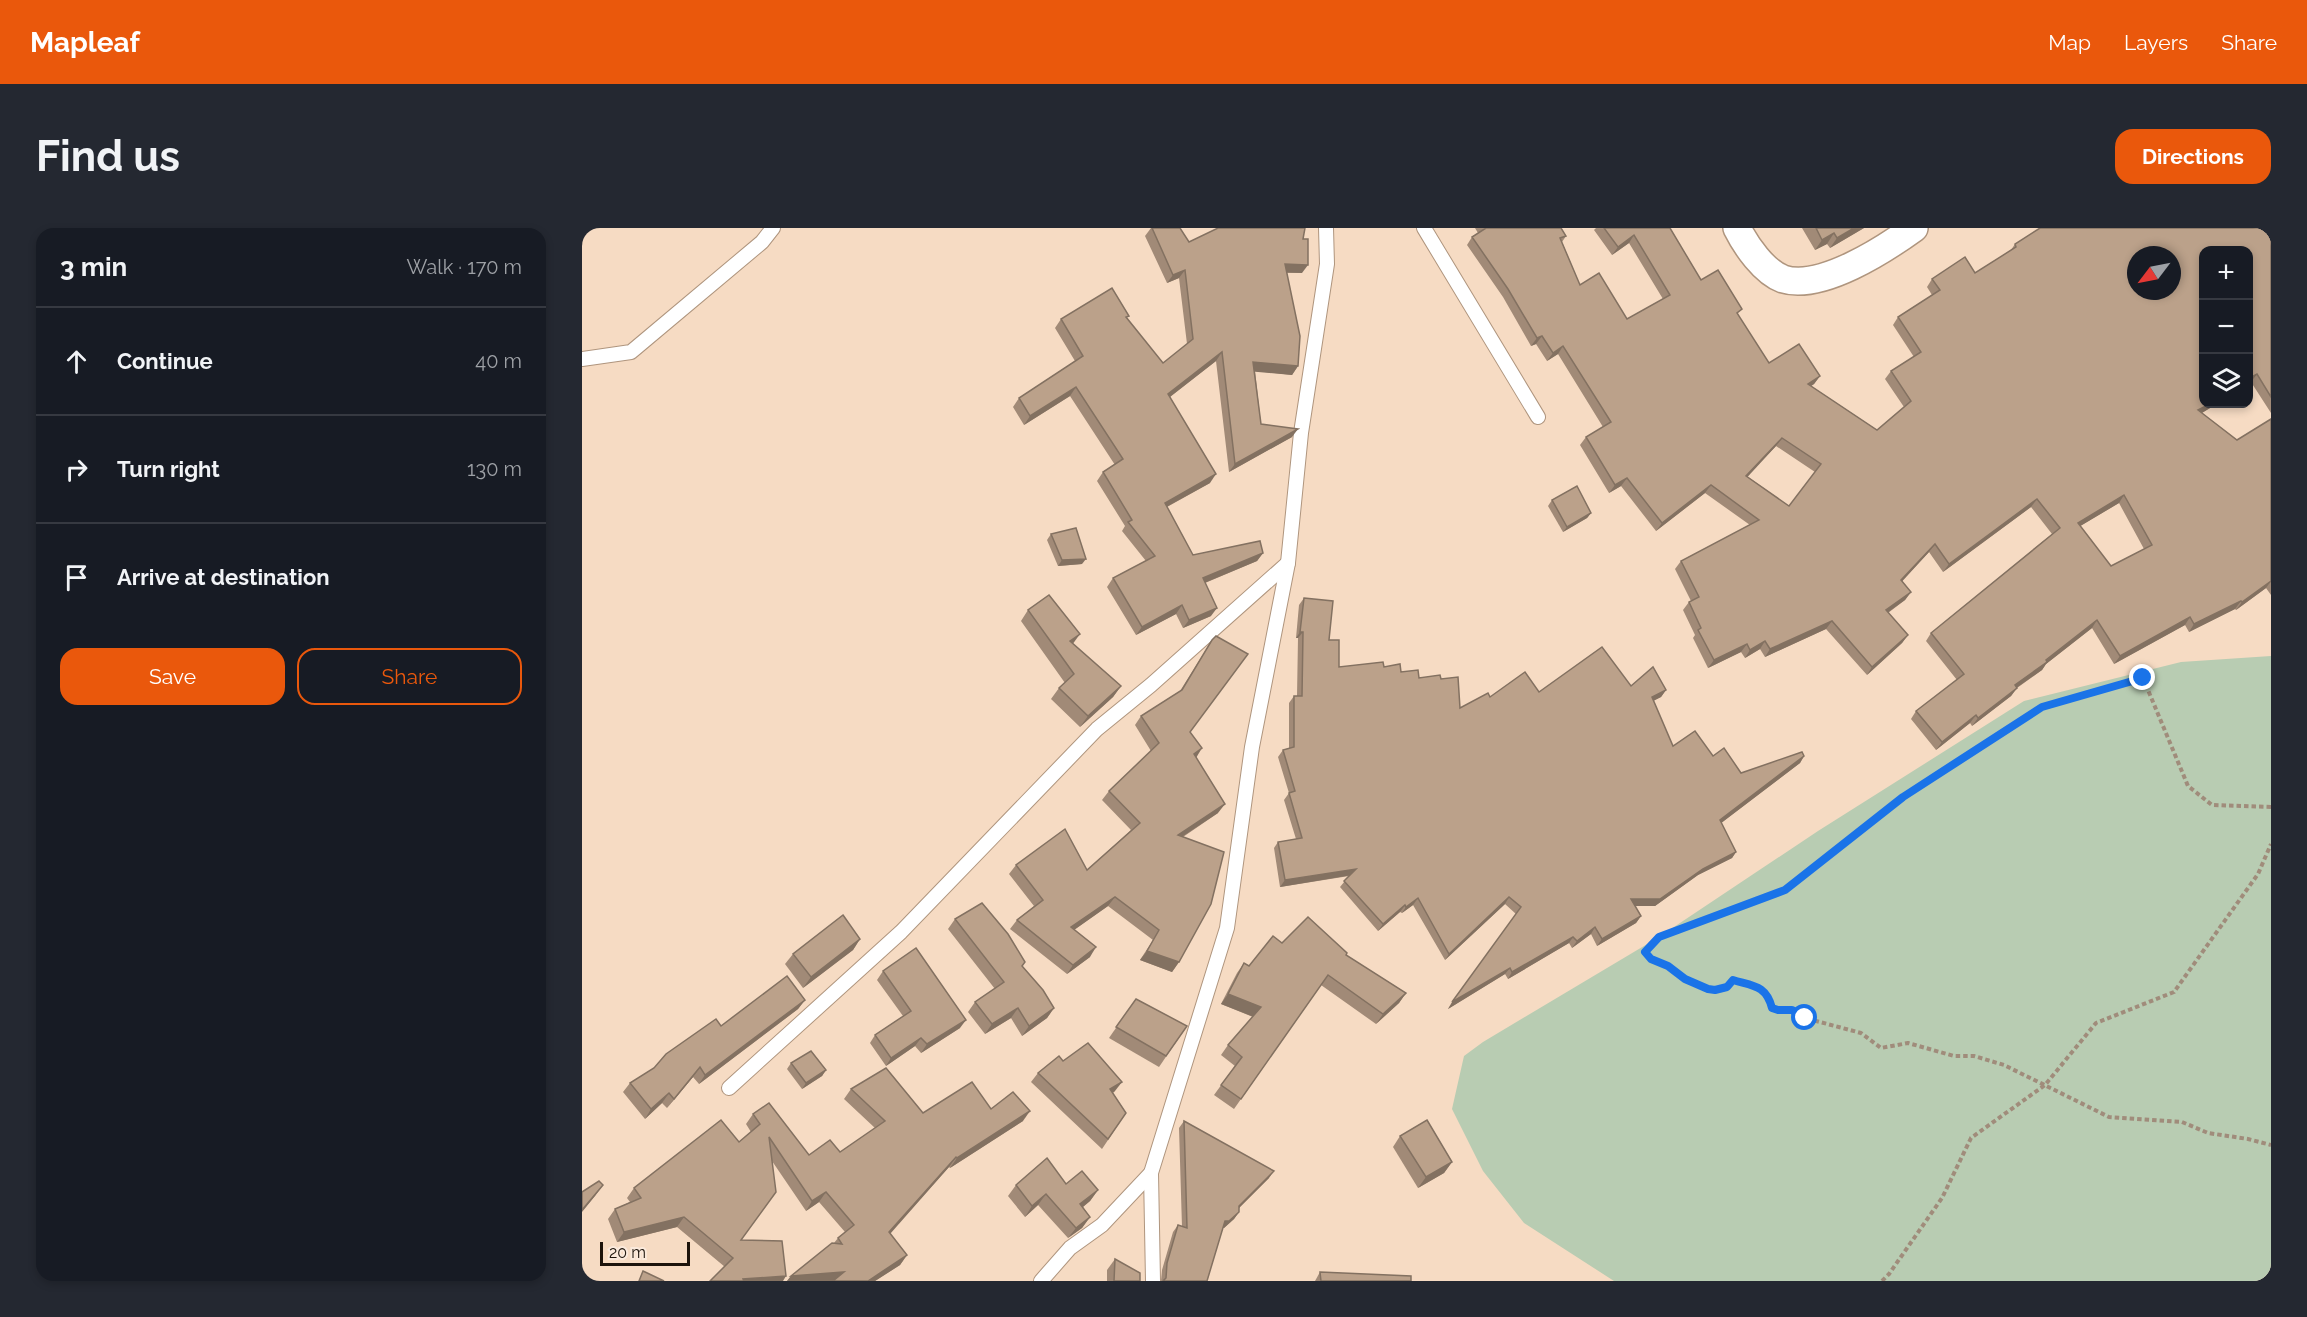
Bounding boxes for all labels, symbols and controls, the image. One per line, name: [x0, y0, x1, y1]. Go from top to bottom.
text: Mapleaf: [30, 26, 140, 59]
text: Map: [2048, 30, 2091, 55]
text: Layers: [2124, 30, 2188, 55]
text: Share: [2221, 30, 2277, 55]
button: Directions: [2115, 129, 2271, 184]
text: Find us: [36, 132, 180, 181]
north arrow: [2127, 246, 2181, 300]
map controls: [2199, 246, 2253, 408]
button: +: [2199, 246, 2253, 300]
text: 3 min: [60, 252, 127, 282]
text: Walk · 170 m: [406, 255, 522, 279]
button: −: [2199, 300, 2253, 354]
icon: ahead: [60, 345, 93, 378]
text: Continue: [117, 348, 213, 374]
text: 40 m: [475, 349, 522, 373]
button: layers: [2199, 354, 2253, 408]
icon: right: [60, 453, 93, 486]
text: Turn right: [117, 456, 220, 482]
text: 130 m: [467, 457, 522, 481]
icon: arrive: [60, 561, 93, 594]
text: Arrive at destination: [117, 564, 330, 590]
button: Save: [60, 648, 285, 705]
button: Share: [297, 648, 522, 705]
route end: [2129, 664, 2155, 690]
route start: [1791, 1004, 1817, 1030]
scale bar: [600, 1239, 690, 1266]
text: 20 m: [609, 1243, 646, 1262]

